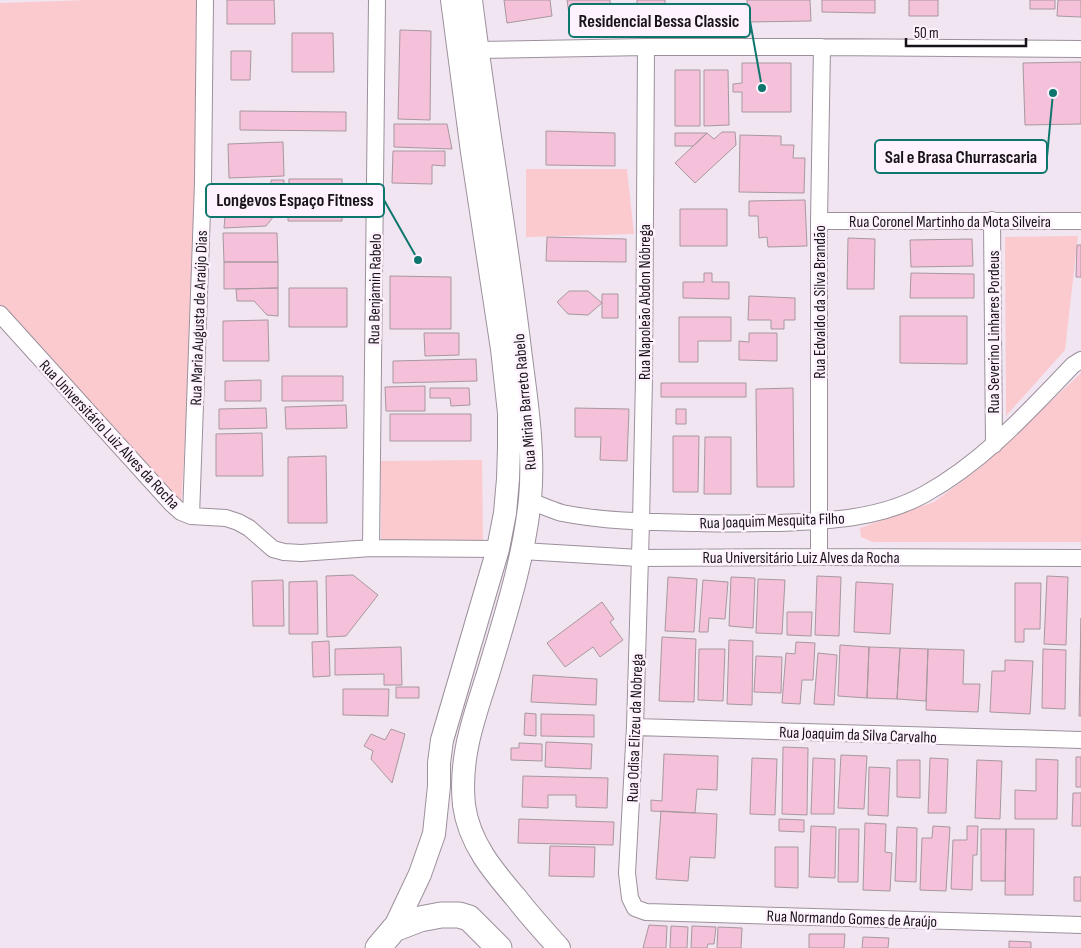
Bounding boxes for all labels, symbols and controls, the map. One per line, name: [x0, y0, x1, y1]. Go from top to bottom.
callout: Residencial Bessa Classic: [569, 4, 750, 37]
text: Residencial Bessa Classic: [579, 11, 739, 32]
scale bar: [906, 15, 1026, 47]
text: 50 m: [914, 24, 939, 43]
callout: Sal e Brasa Churrascaria: [875, 140, 1047, 173]
text: Sal e Brasa Churrascaria: [885, 147, 1037, 168]
callout: Longevos Espaço Fitness: [206, 184, 384, 217]
text: Longevos Espaço Fitness: [216, 190, 374, 211]
street label: Rua Coronel Martinho da Mota Silveira: [849, 213, 1051, 232]
street label: Rua Napoleão Abdon Nóbrega: [636, 224, 655, 380]
street label: Rua Edvaldo da Silva Brandão: [811, 225, 830, 379]
street label: Rua Maria Augusta de Araújo Dias: [187, 230, 212, 406]
street label: Rua Benjamin Rabelo: [365, 233, 386, 345]
street label: Rua Severino Linhares Pordeus: [985, 250, 1004, 414]
street label: Rua Mirian Barreto Rabelo: [510, 333, 541, 471]
street label: Rua Universitário Luiz Alves da Rocha: [35, 356, 183, 514]
street label: Rua Joaquim Mesquita Filho: [699, 509, 845, 534]
street label: Rua Universitário Luiz Alves da Rocha: [702, 549, 900, 568]
street label: Rua Odisa Elizeu da Nobrega: [623, 653, 648, 803]
street label: Rua Joaquim da Silva Carvalho: [779, 723, 937, 748]
street label: Rua Normando Gomes de Araújo: [766, 907, 937, 932]

